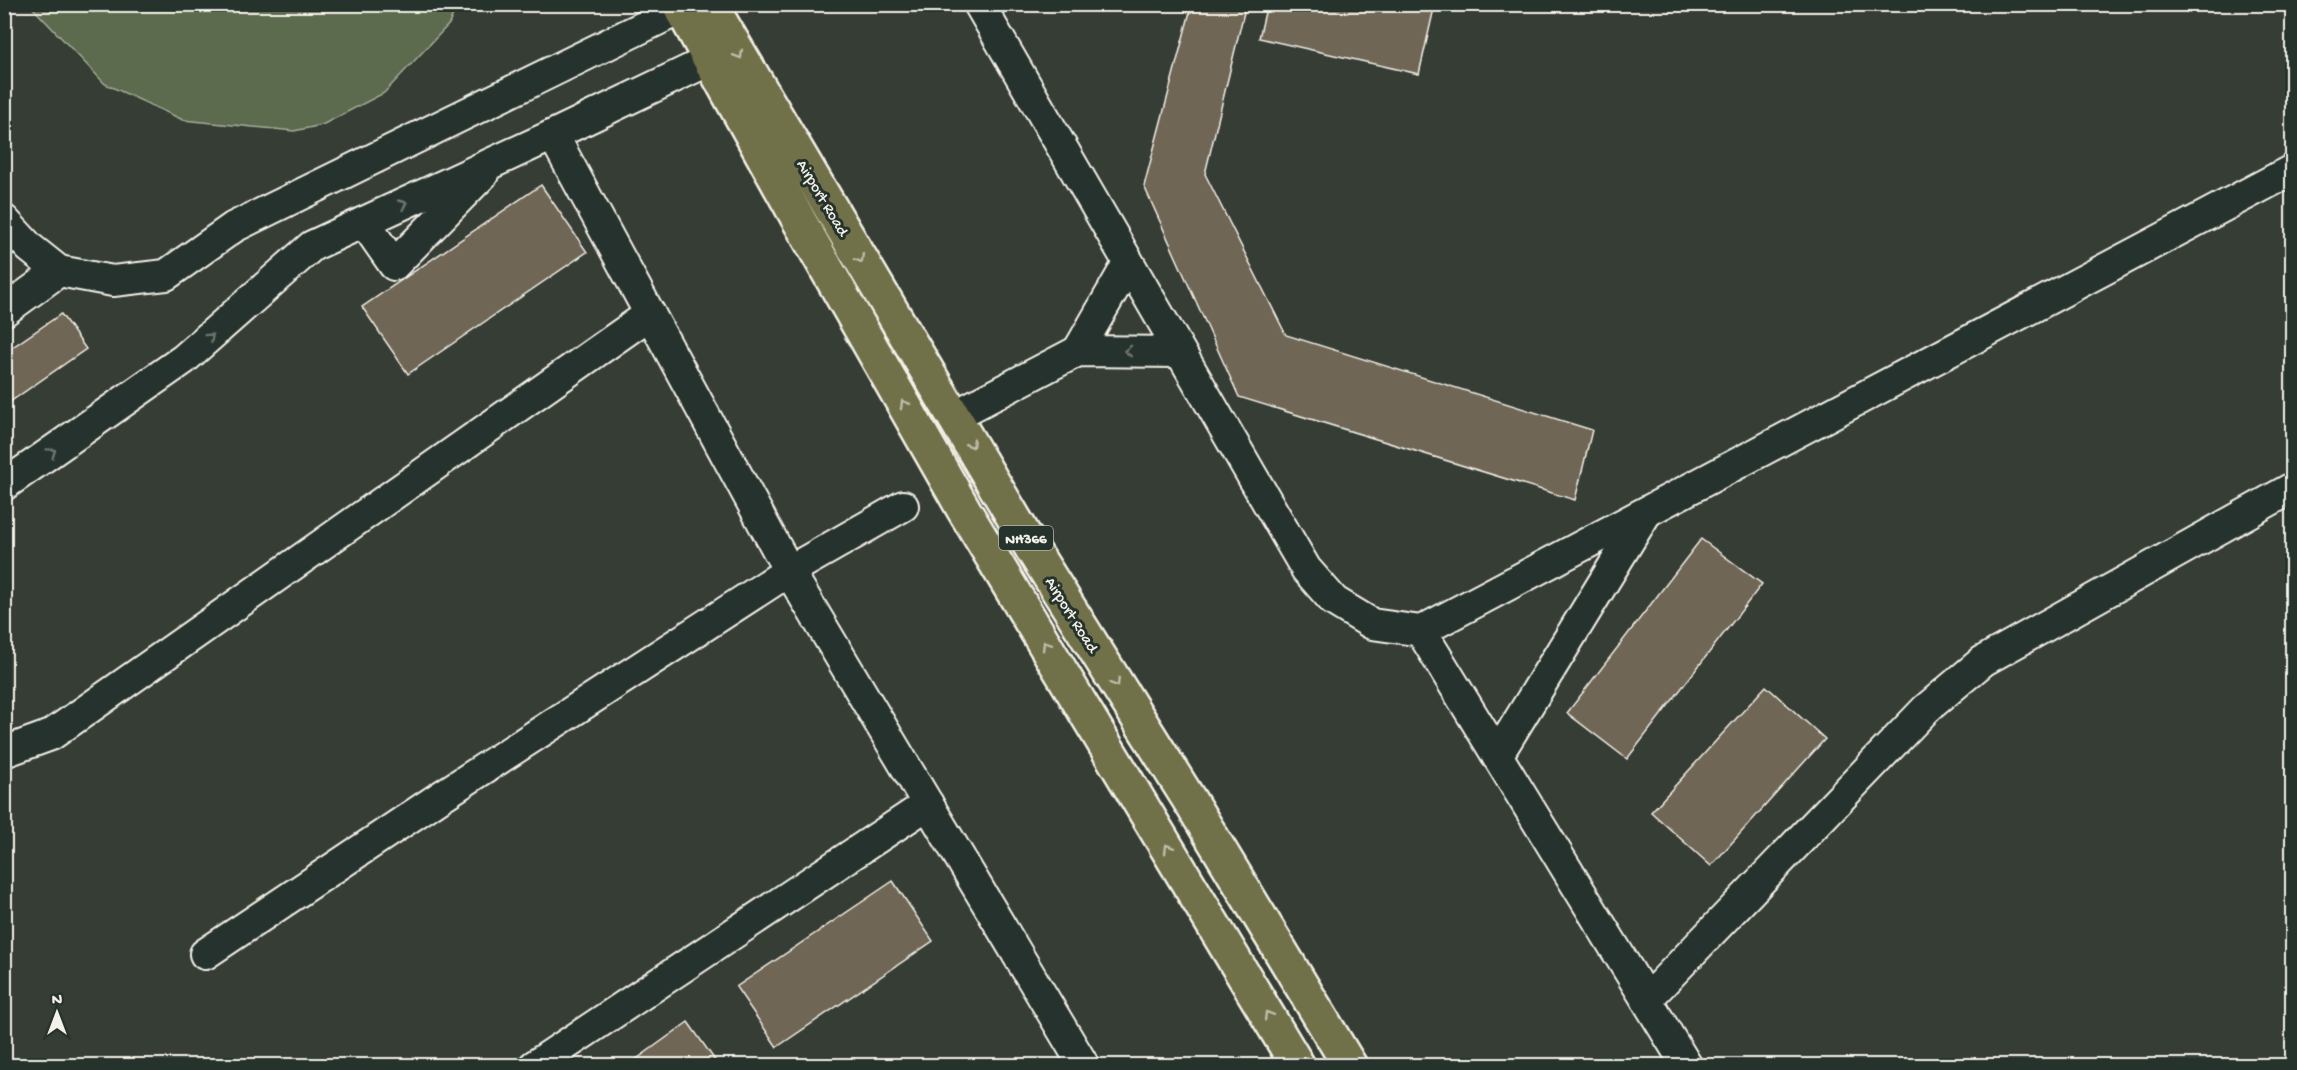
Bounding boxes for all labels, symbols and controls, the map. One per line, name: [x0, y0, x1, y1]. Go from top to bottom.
one-way arrow: [732, 49, 744, 59]
street label: Airport Road: [791, 157, 852, 242]
one-way arrow: [396, 199, 407, 211]
one-way arrow: [853, 253, 865, 263]
one-way arrow: [203, 333, 213, 344]
one-way arrow: [1124, 345, 1133, 358]
one-way arrow: [900, 400, 911, 411]
one-way arrow: [963, 438, 975, 448]
one-way arrow: [46, 448, 57, 459]
road number: NH366: [999, 526, 1053, 550]
street label: Airport Road: [1039, 574, 1102, 659]
one-way arrow: [1041, 641, 1053, 651]
one-way arrow: [1109, 676, 1120, 687]
one-way arrow: [1163, 844, 1175, 854]
north arrow: [27, 983, 87, 1043]
text: N: [52, 992, 63, 1011]
one-way arrow: [1263, 1011, 1275, 1021]

